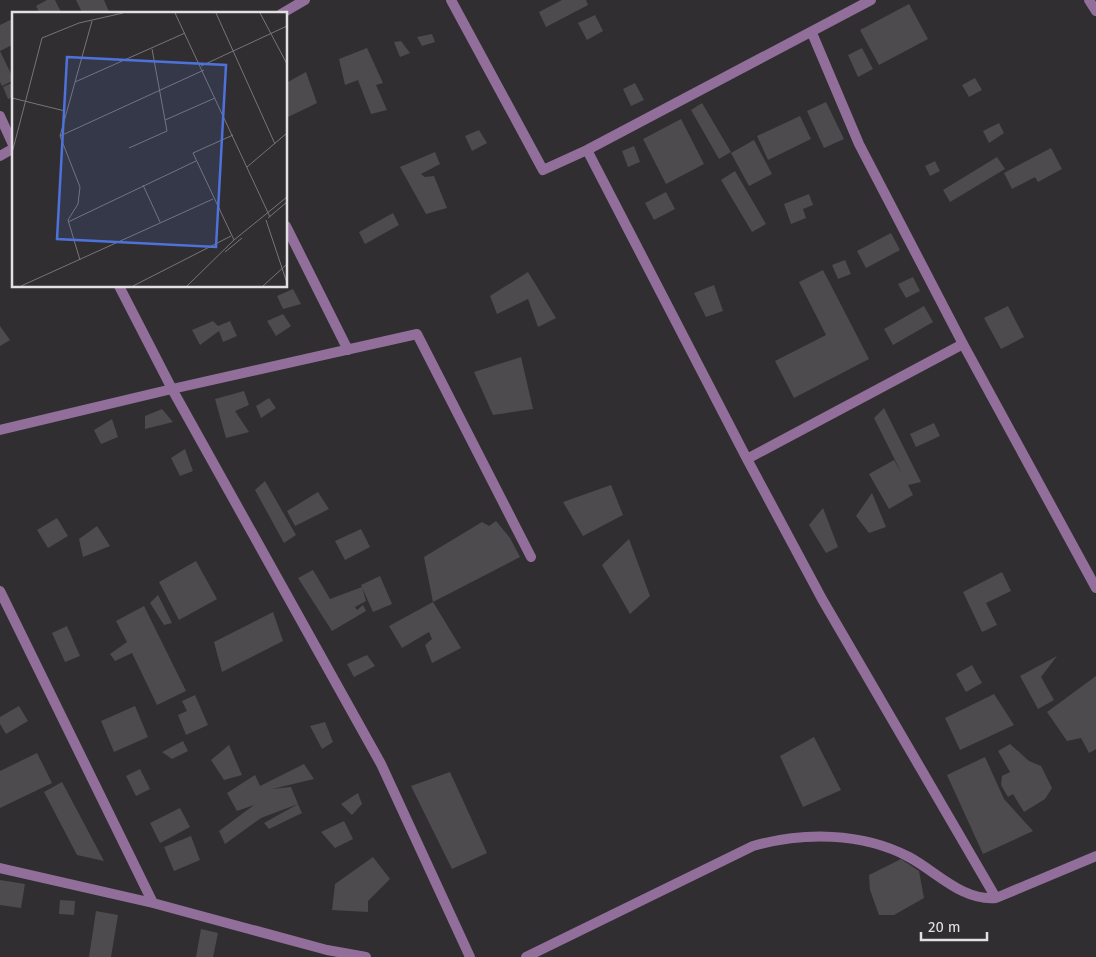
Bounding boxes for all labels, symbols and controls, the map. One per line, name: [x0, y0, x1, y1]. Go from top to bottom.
inset map: [12, 12, 288, 288]
scale bar: [921, 910, 987, 942]
text: 20 m: [928, 918, 961, 936]

